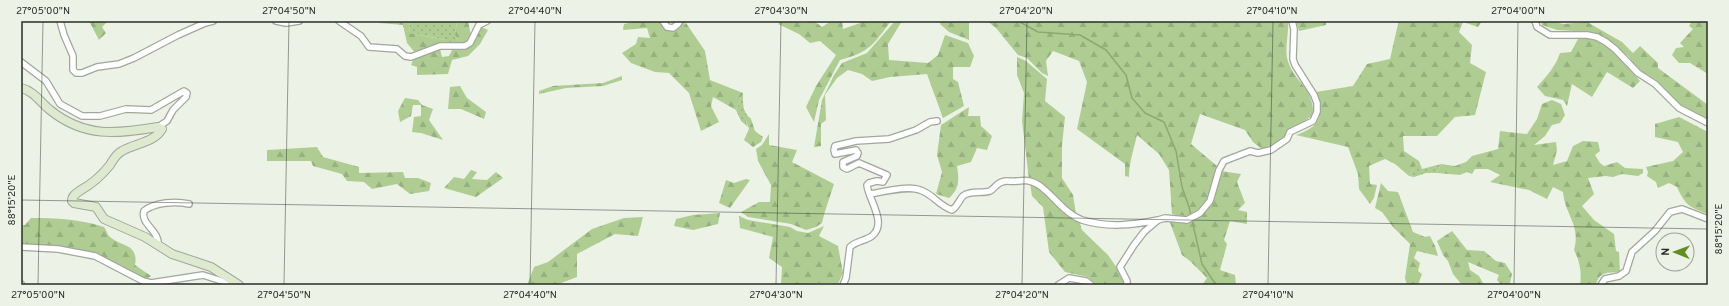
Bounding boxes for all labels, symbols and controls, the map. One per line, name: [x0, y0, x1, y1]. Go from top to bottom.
text: 27°05'00"N: [16, 5, 70, 18]
text: 27°04'50"N: [262, 5, 316, 18]
text: 27°04'40"N: [508, 5, 562, 18]
text: 27°04'30"N: [754, 5, 808, 18]
text: 27°04'20"N: [999, 5, 1053, 18]
text: 27°04'10"N: [1246, 5, 1298, 18]
text: 27°04'00"N: [1491, 5, 1545, 18]
text: 88°15'20"E: [6, 175, 19, 225]
text: 88°15'20"E: [1713, 204, 1726, 254]
north arrow: [1655, 232, 1695, 272]
text: N: [1659, 248, 1673, 256]
text: 27°05'00"N: [11, 289, 65, 302]
text: 27°04'50"N: [257, 289, 311, 302]
text: 27°04'40"N: [503, 289, 557, 302]
text: 27°04'30"N: [749, 289, 803, 302]
text: 27°04'20"N: [995, 289, 1049, 302]
text: 27°04'10"N: [1242, 289, 1294, 302]
text: 27°04'00"N: [1487, 289, 1541, 302]

